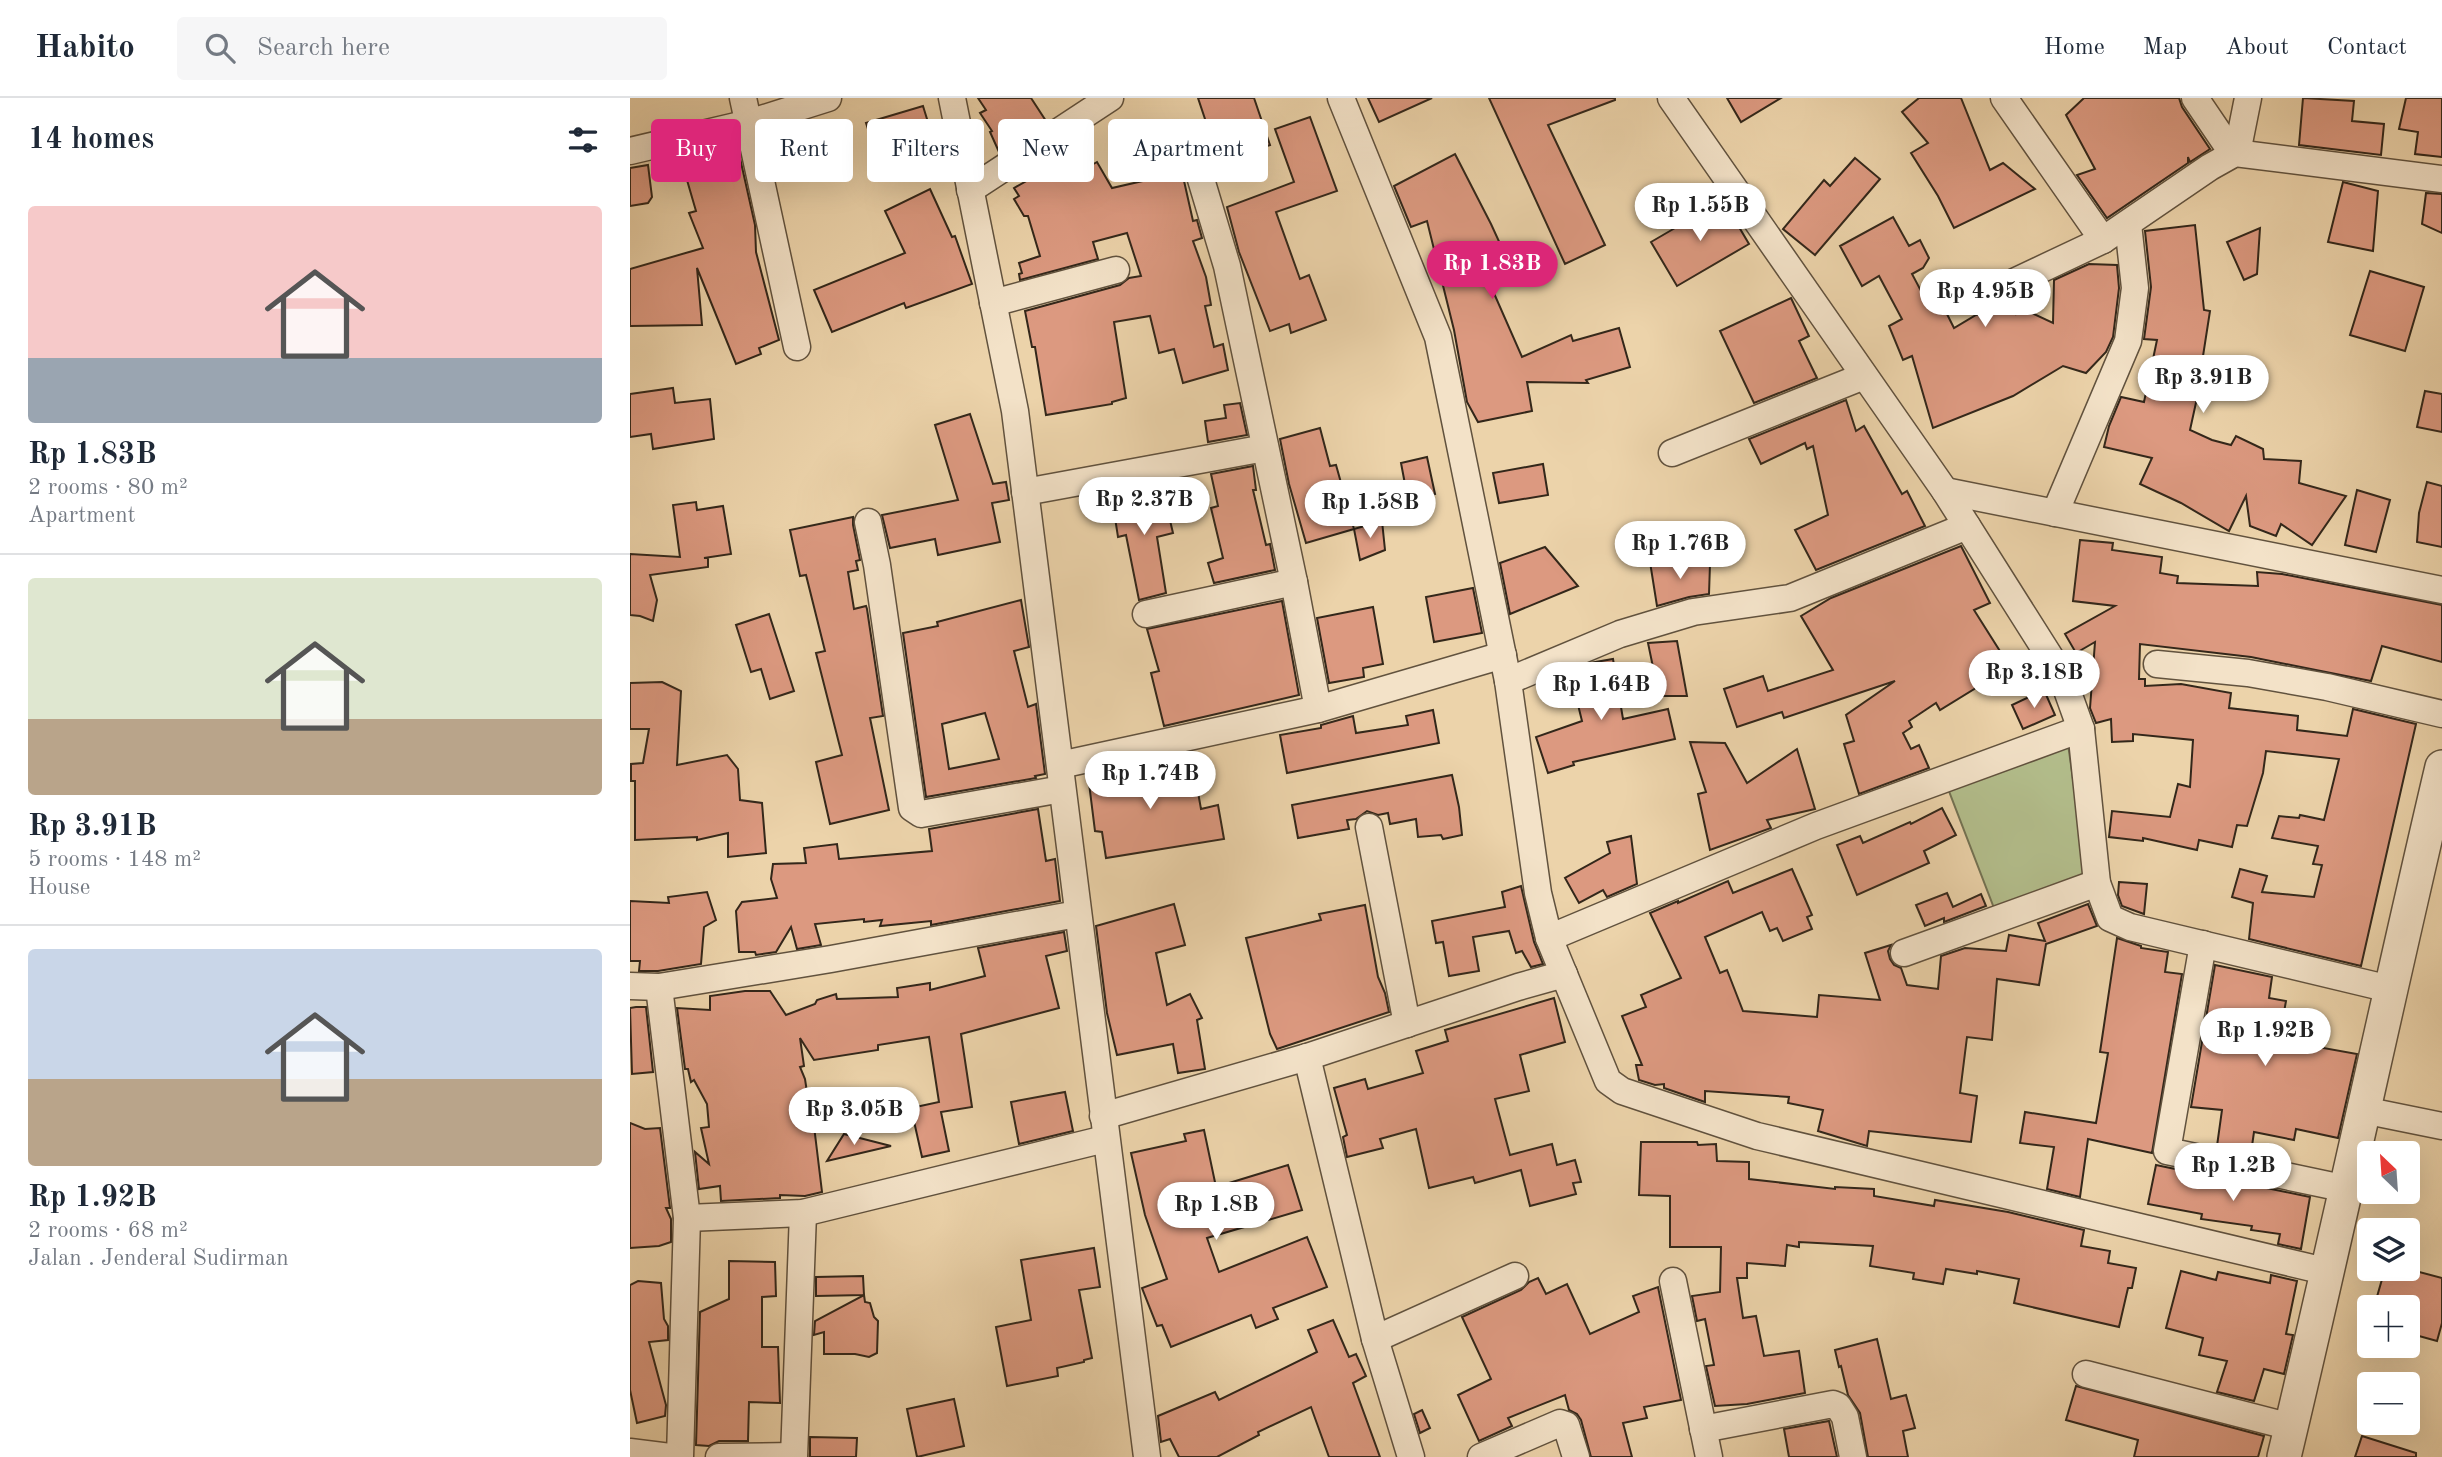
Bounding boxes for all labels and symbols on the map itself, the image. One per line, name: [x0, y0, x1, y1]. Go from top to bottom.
pin: Rp 1.55B: [1628, 184, 1772, 243]
pin: Rp 1.83B: [1420, 242, 1564, 301]
pin: Rp 4.95B: [1913, 270, 2057, 329]
pin: Rp 3.91B: [2131, 356, 2275, 415]
pin: Rp 2.37B: [1072, 478, 1216, 537]
pin: Rp 1.58B: [1298, 480, 1442, 540]
pin: Rp 1.76B: [1608, 522, 1752, 581]
pin: Rp 3.18B: [1962, 650, 2106, 710]
pin: Rp 1.64B: [1529, 662, 1673, 722]
pin: Rp 1.74B: [1078, 752, 1222, 811]
pin: Rp 1.92B: [2193, 1009, 2337, 1068]
pin: Rp 3.05B: [782, 1088, 926, 1147]
north arrow: [2357, 1141, 2420, 1204]
pin: Rp 1.2B: [2168, 1144, 2298, 1203]
pin: Rp 1.8B: [1151, 1182, 1281, 1242]

